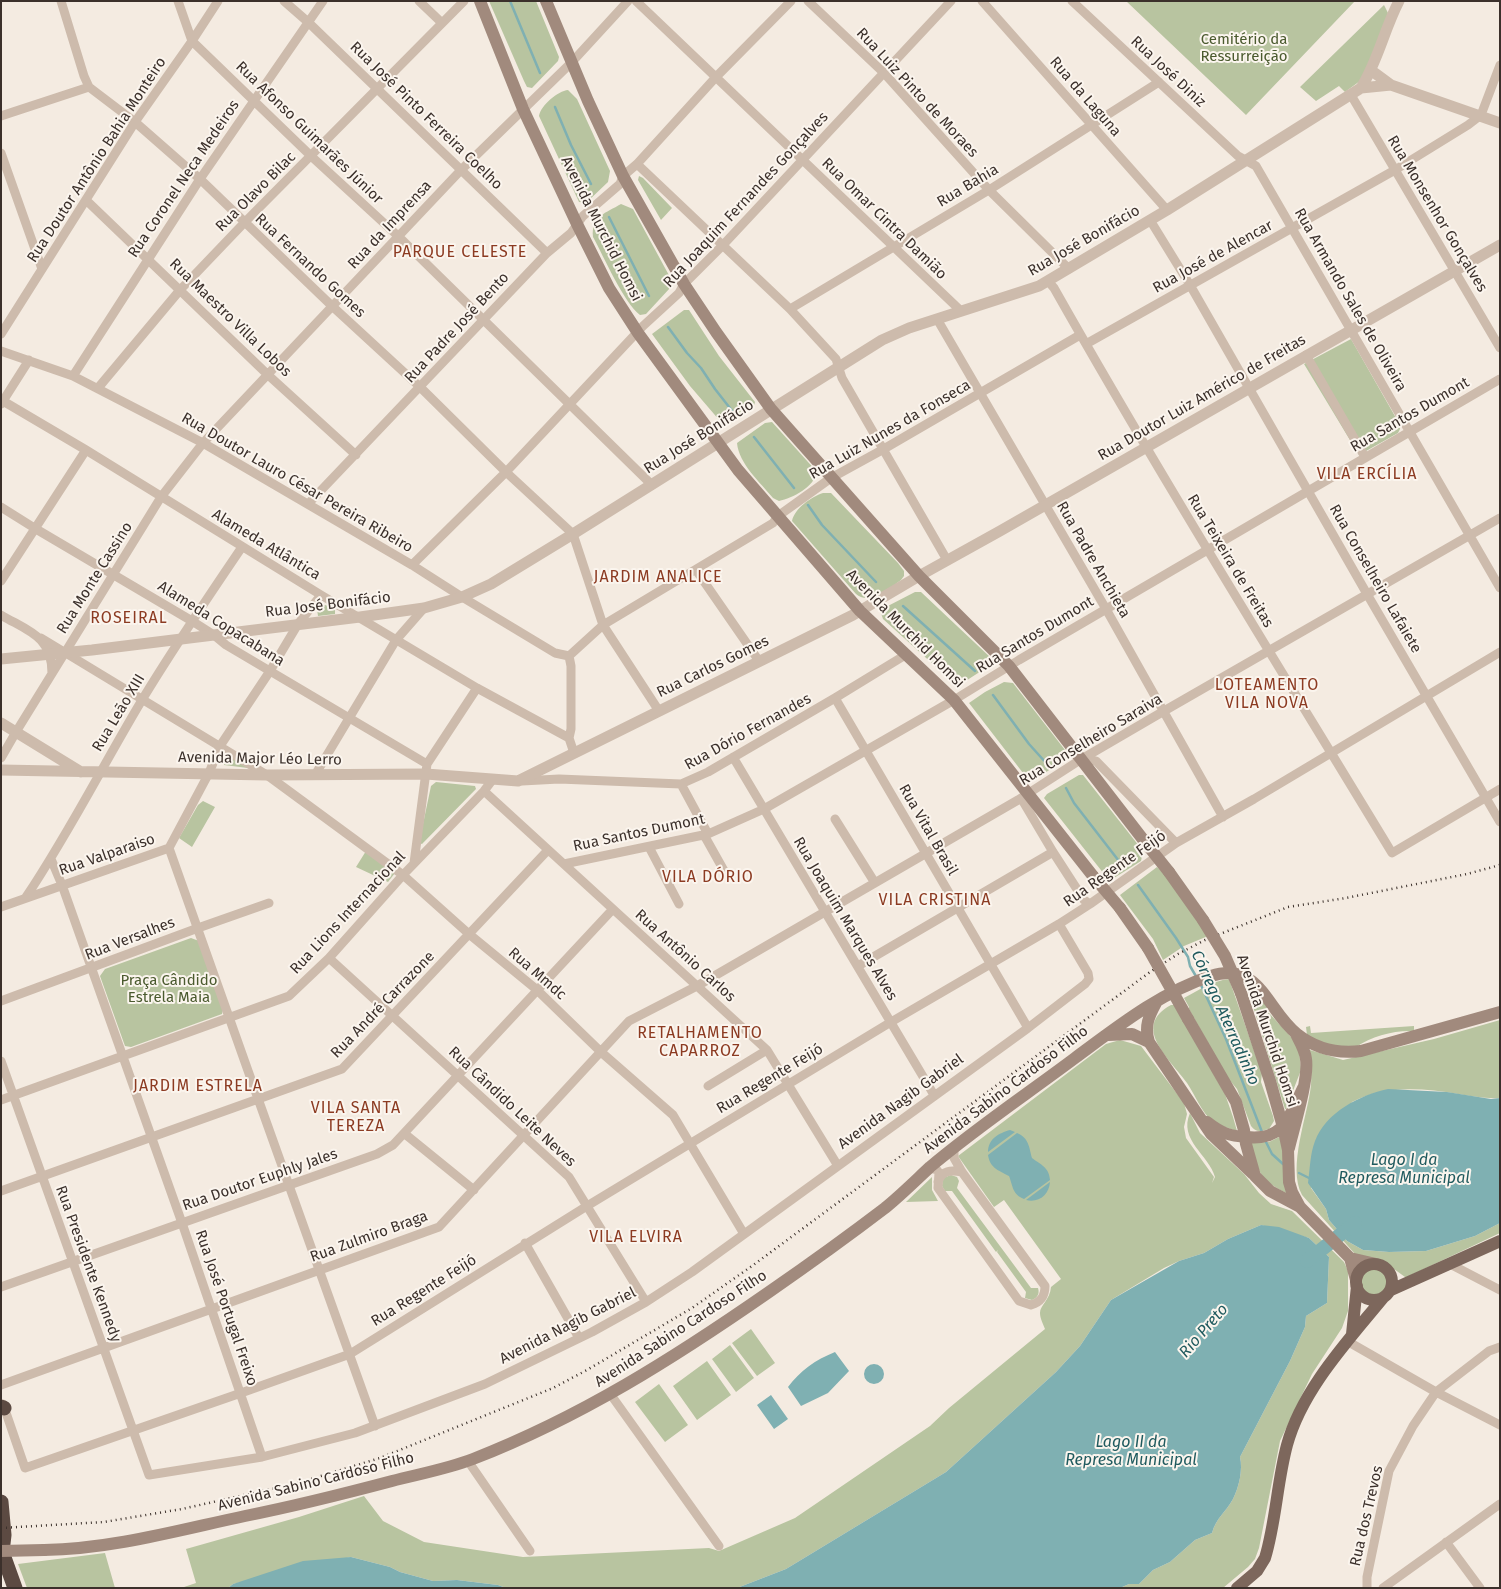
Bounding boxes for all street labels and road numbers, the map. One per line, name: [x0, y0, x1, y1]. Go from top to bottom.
street label: Rua Luiz Pinto de Moraes: [852, 25, 982, 161]
street label: Rua José Diniz: [1127, 33, 1209, 111]
street label: Rua José Pinto Ferreira Coelho: [346, 38, 506, 194]
street label: Rua da Laguna: [1046, 53, 1124, 141]
street label: Rua Doutor Antônio Bahia Monteiro: [24, 54, 170, 266]
street label: Rua Afonso Guimarães Júnior: [232, 58, 386, 208]
street label: Rua Coronel Neca Medeiros: [124, 97, 244, 261]
street label: Rua Joaquim Fernandes Gonçalves: [660, 108, 832, 292]
street label: Rua Monsenhor Gonçalves: [1383, 133, 1491, 295]
street label: Rua Olavo Bilac: [212, 148, 300, 236]
street label: Avenida Murchid Homsi: [557, 154, 645, 304]
street label: Rua Omar Cintra Damião: [818, 155, 950, 283]
street label: Rua Bahia: [934, 161, 1002, 211]
street label: Rua da Imprensa: [344, 177, 436, 273]
street label: Rua José Bonifácio: [1025, 202, 1143, 280]
street label: Rua Armando Sales de Oliveira: [1290, 205, 1410, 395]
street label: Rua Fernando Gomes: [251, 210, 369, 322]
street label: Rua José de Alencar: [1150, 217, 1276, 297]
street label: Rua Maestro Villa Lobos: [165, 255, 295, 381]
street label: Rua Padre José Bento: [401, 269, 513, 387]
street label: Rua Doutor Luiz Américo de Freitas: [1095, 331, 1309, 465]
street label: Rua Santos Dumont: [1347, 374, 1473, 456]
street label: Rua Luiz Nunes da Fonseca: [806, 376, 974, 484]
street label: Rua José Bonifácio: [641, 396, 757, 478]
street label: Rua Doutor Lauro César Pereira Ribeiro: [178, 409, 416, 557]
street label: Rua Teixeira de Freitas: [1183, 491, 1277, 631]
street label: Rua Padre Anchieta: [1052, 498, 1134, 622]
street label: Rua Conselheiro Lafaiete: [1325, 502, 1425, 656]
street label: Alameda Atlântica: [209, 506, 323, 584]
street label: Rua Monte Cassino: [53, 519, 137, 637]
street label: Avenida Murchid Homsi: [842, 566, 968, 692]
street label: Alameda Copacabana: [154, 578, 288, 670]
street label: Rua José Bonifácio: [264, 588, 392, 622]
street label: Rua Santos Dumont: [973, 593, 1097, 677]
street label: Rua Carlos Gomes: [654, 632, 772, 702]
street label: Rua Leão XIII: [89, 671, 149, 755]
street label: Rua Dório Fernandes: [682, 690, 814, 774]
street label: Rua Conselheiro Saraiva: [1016, 690, 1166, 790]
street label: Avenida Major Léo Lerro: [178, 749, 342, 769]
street label: Rua Vital Brasil: [895, 781, 961, 879]
street label: Rua Santos Dumont: [571, 810, 707, 856]
street label: Rua Regente Feijó: [1060, 827, 1170, 911]
street label: Rua Valparaiso: [57, 830, 157, 880]
street label: Rua Joaquim Marques Alves: [789, 834, 901, 1004]
street label: Rua Lions Internacional: [287, 848, 409, 978]
street label: Rua Antônio Carlos: [631, 906, 739, 1006]
street label: Rua Versalhes: [82, 914, 178, 964]
street label: Rua Mmdc: [504, 944, 570, 1004]
street label: Rua André Carrazone: [327, 948, 439, 1062]
street label: Avenida Murchid Homsi: [1232, 952, 1302, 1110]
street label: Avenida Sabino Cardoso Filho: [920, 1022, 1092, 1158]
street label: Rua Regente Feijó: [713, 1040, 827, 1118]
street label: Rua Cândido Leite Neves: [445, 1043, 579, 1171]
street label: Avenida Nagib Gabriel: [835, 1050, 967, 1154]
street label: Rua Doutor Euphly Jales: [180, 1145, 340, 1215]
street label: Rua Presidente Kennedy: [51, 1183, 125, 1345]
street label: Rua Zulmiro Braga: [308, 1207, 430, 1267]
street label: Rua José Portugal Freixo: [191, 1228, 261, 1388]
street label: Rua Regente Feijó: [368, 1251, 480, 1331]
street label: Avenida Sabino Cardoso Filho: [592, 1267, 770, 1391]
street label: Avenida Nagib Gabriel: [497, 1284, 639, 1368]
street label: Avenida Sabino Cardoso Filho: [216, 1449, 416, 1515]
street label: Rua dos Trevos: [1347, 1464, 1387, 1568]

